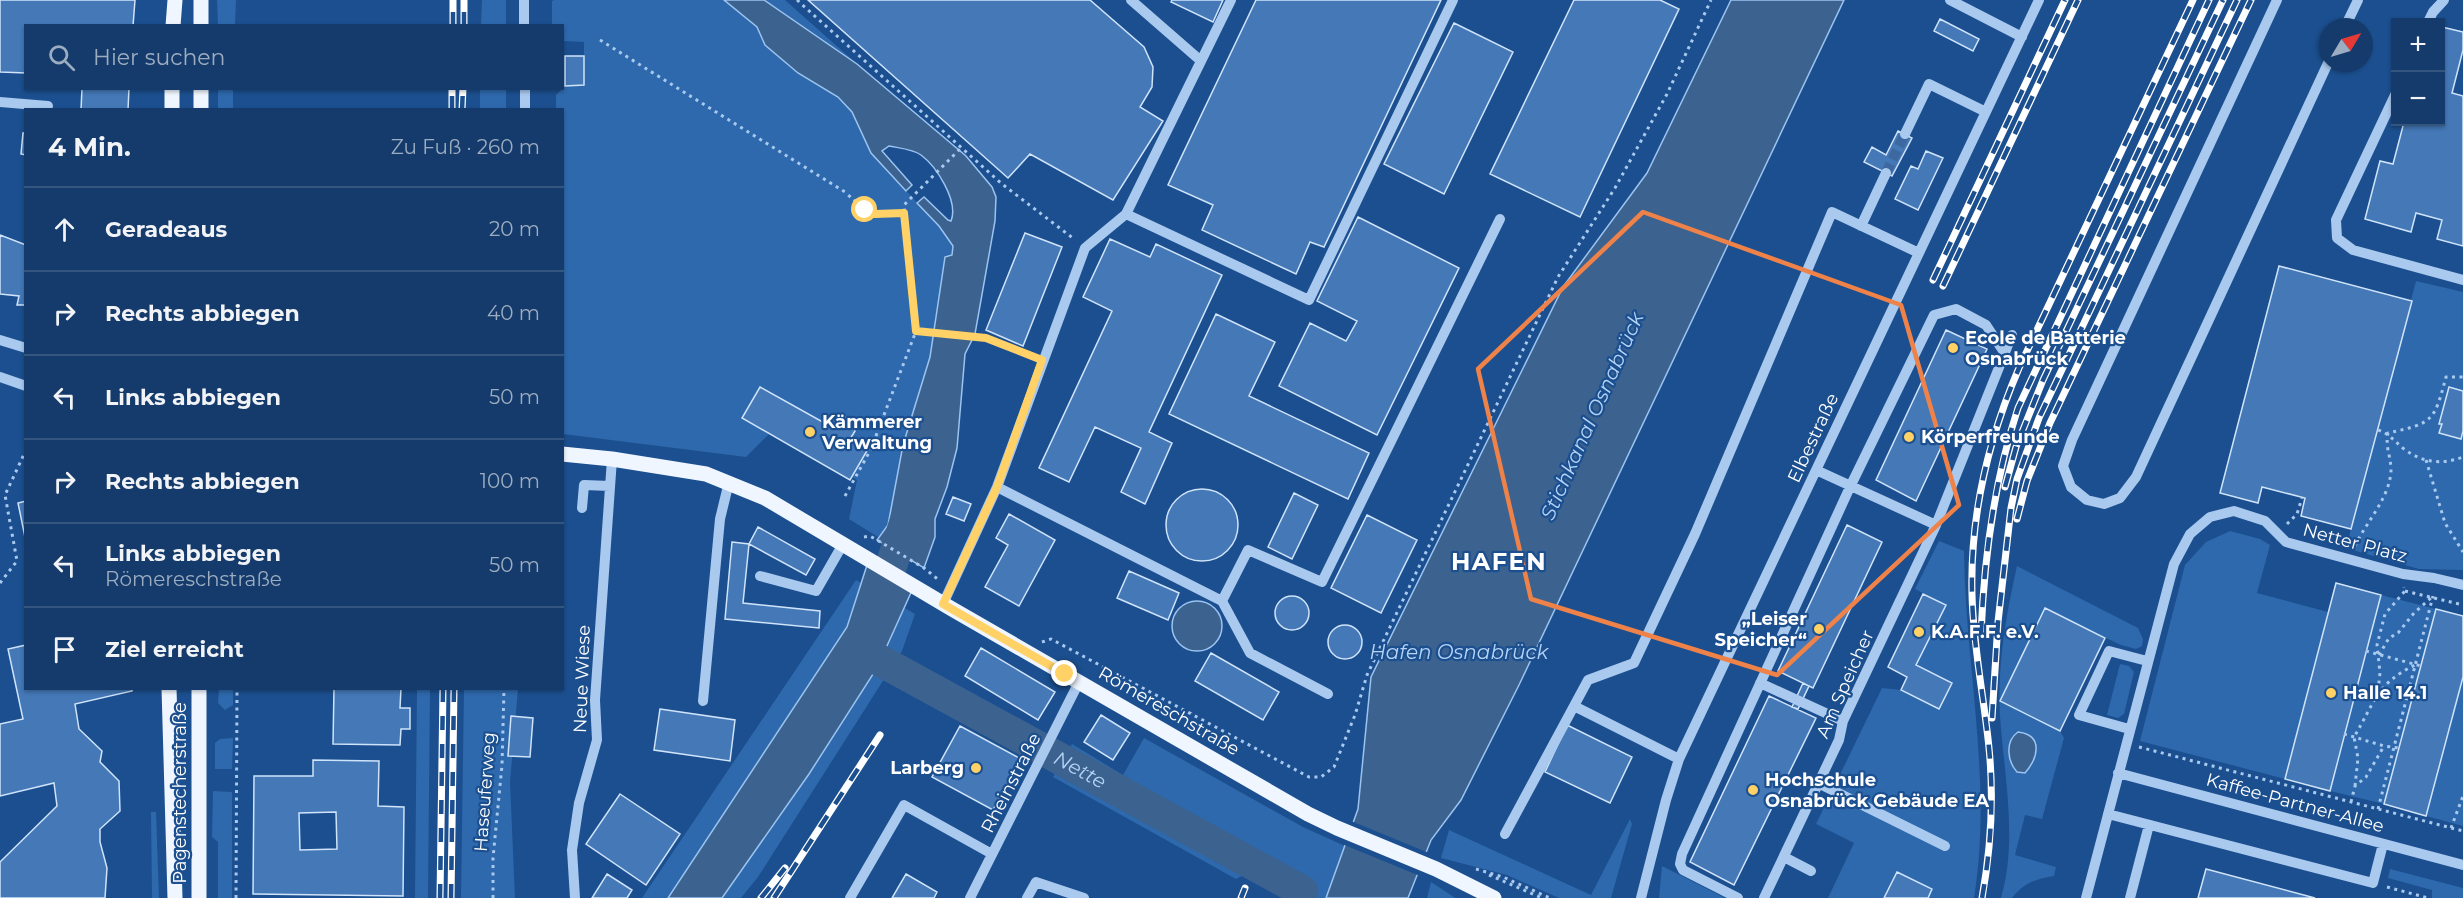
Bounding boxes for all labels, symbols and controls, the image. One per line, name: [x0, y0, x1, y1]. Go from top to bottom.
north arrow: [2319, 18, 2373, 72]
map controls: [2391, 18, 2445, 126]
button: +: [2391, 18, 2445, 72]
search box: [24, 24, 564, 90]
icon: search: [45, 41, 78, 74]
text: Hier suchen: [93, 44, 225, 71]
button: −: [2391, 72, 2445, 126]
text: 4 Min.: [48, 131, 131, 163]
text: Zu Fuß · 260 m: [391, 135, 540, 159]
route start: [851, 196, 877, 222]
icon: ahead: [48, 213, 81, 246]
text: Geradeaus: [105, 216, 227, 243]
text: 20 m: [489, 217, 540, 241]
icon: right: [48, 297, 81, 330]
text: Rechts abbiegen: [105, 300, 300, 327]
text: 40 m: [487, 301, 540, 325]
water label: Stichkanal Osnabrück: [1535, 307, 1649, 524]
place label: Ecole de Batterie Osnabrück: [1965, 327, 2126, 370]
marker: Ecole de Batterie Osnabrück: [1946, 341, 1960, 355]
icon: left: [48, 381, 81, 414]
text: Links abbiegen: [105, 384, 281, 411]
text: 50 m: [489, 385, 540, 409]
street label: Elbestraße: [1783, 390, 1843, 486]
place label: Kämmerer Verwaltung: [821, 411, 932, 454]
marker: Kämmerer Verwaltung: [803, 425, 817, 439]
place label: Körperfreunde: [1921, 426, 2060, 448]
marker: Körperfreunde: [1902, 430, 1916, 444]
icon: right: [48, 465, 81, 498]
text: Rechts abbiegen: [105, 468, 300, 495]
text: 100 m: [480, 469, 540, 493]
street label: Netter Platz: [2300, 518, 2410, 568]
text: Links abbiegen: [105, 540, 281, 567]
district label: HAFEN: [1451, 547, 1547, 576]
icon: left: [48, 549, 81, 582]
text: 50 m: [489, 553, 540, 577]
text: Römereschstraße: [105, 567, 282, 591]
place label: „Leiser Speicher“: [1715, 608, 1807, 651]
place label: K.A.F.F. e.V.: [1931, 621, 2039, 643]
marker: „Leiser Speicher“: [1812, 622, 1826, 636]
street label: Neue Wiese: [569, 624, 595, 733]
marker: K.A.F.F. e.V.: [1912, 625, 1926, 639]
street label: Am Speicher: [1811, 627, 1879, 741]
icon: arrive: [48, 633, 81, 666]
text: Ziel erreicht: [105, 636, 244, 663]
water label: Hafen Osnabrück: [1370, 640, 1550, 664]
route end: [1051, 660, 1077, 686]
street label: Römereschstraße: [1095, 662, 1244, 760]
place label: Halle 14.1: [2343, 682, 2427, 704]
marker: Halle 14.1: [2324, 686, 2338, 700]
street label: Pagenstecherstraße: [169, 702, 191, 884]
street label: Rheinstraße: [976, 729, 1046, 837]
street label: Haseuferweg: [470, 731, 500, 853]
water label: Nette: [1050, 746, 1111, 794]
place label: Larberg: [890, 757, 964, 779]
marker: Larberg: [969, 761, 983, 775]
place label: Hochschule Osnabrück Gebäude EA: [1765, 769, 1989, 812]
street label: Kaffee-Partner-Allee: [2204, 769, 2386, 837]
marker: Hochschule Osnabrück Gebäude EA: [1746, 783, 1760, 797]

